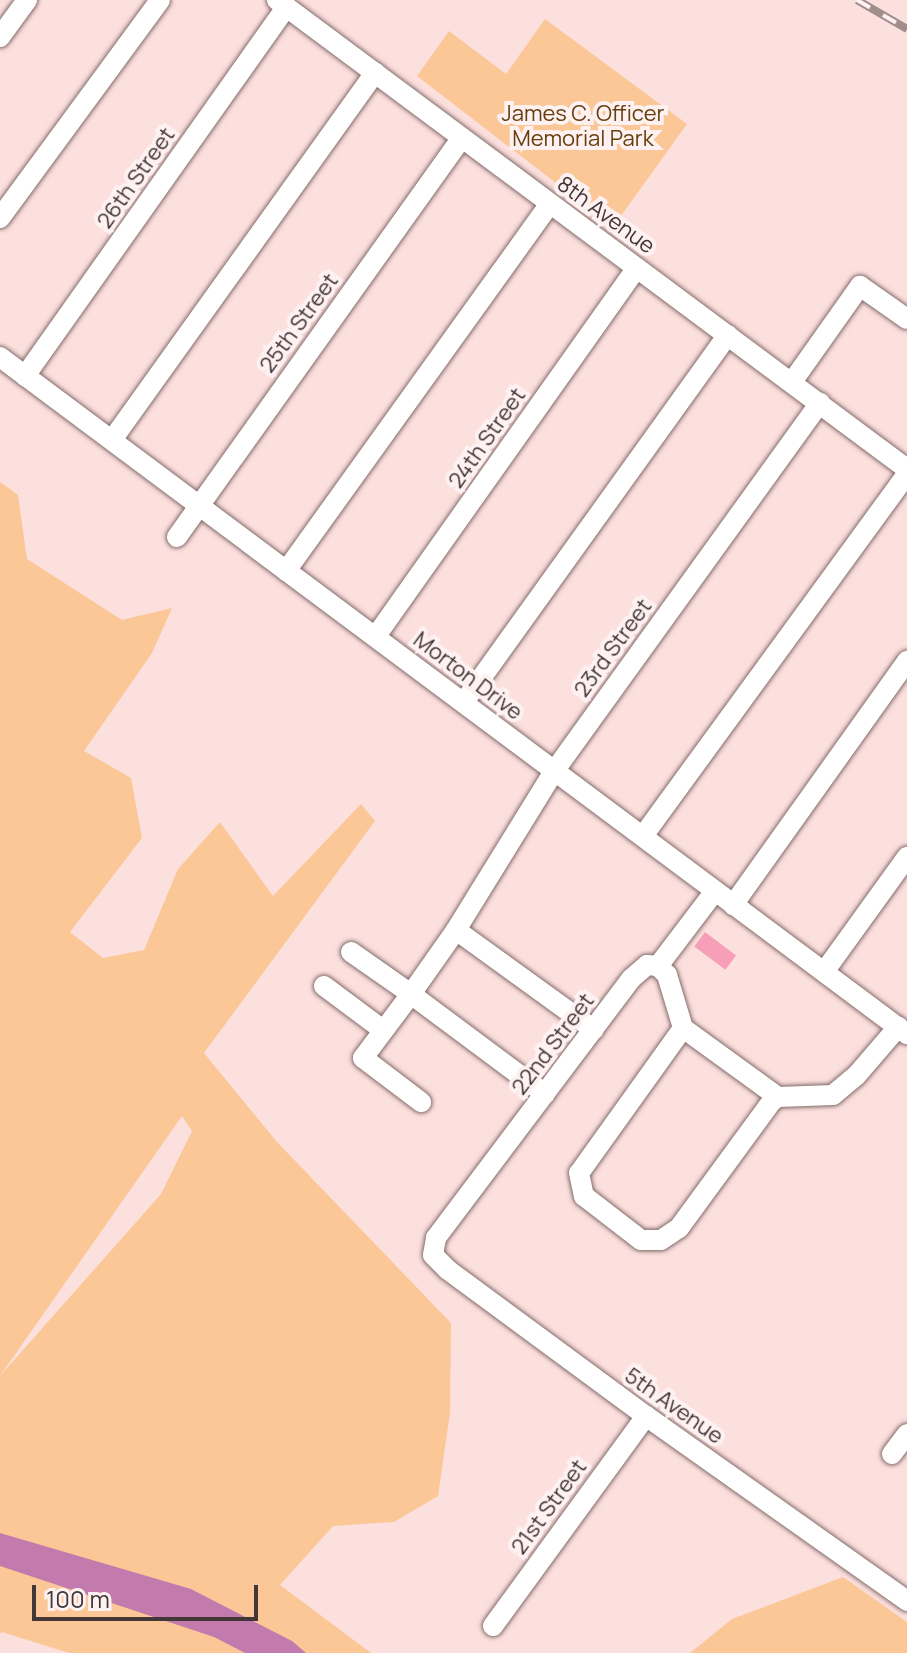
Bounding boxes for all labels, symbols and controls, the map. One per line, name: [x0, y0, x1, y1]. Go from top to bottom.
park label: James C. Officer Memorial Park: [501, 100, 665, 152]
street label: 26th Street: [92, 122, 180, 234]
street label: 8th Avenue: [552, 171, 660, 259]
street label: 25th Street: [254, 268, 344, 378]
street label: 24th Street: [443, 383, 531, 493]
street label: 23rd Street: [569, 594, 657, 702]
street label: Morton Drive: [408, 626, 528, 726]
street label: 22nd Street: [506, 988, 600, 1100]
street label: 5th Avenue: [620, 1362, 728, 1450]
street label: 21st Street: [506, 1455, 592, 1559]
scale bar: [36, 1569, 262, 1619]
text: 100 m: [46, 1582, 110, 1615]

